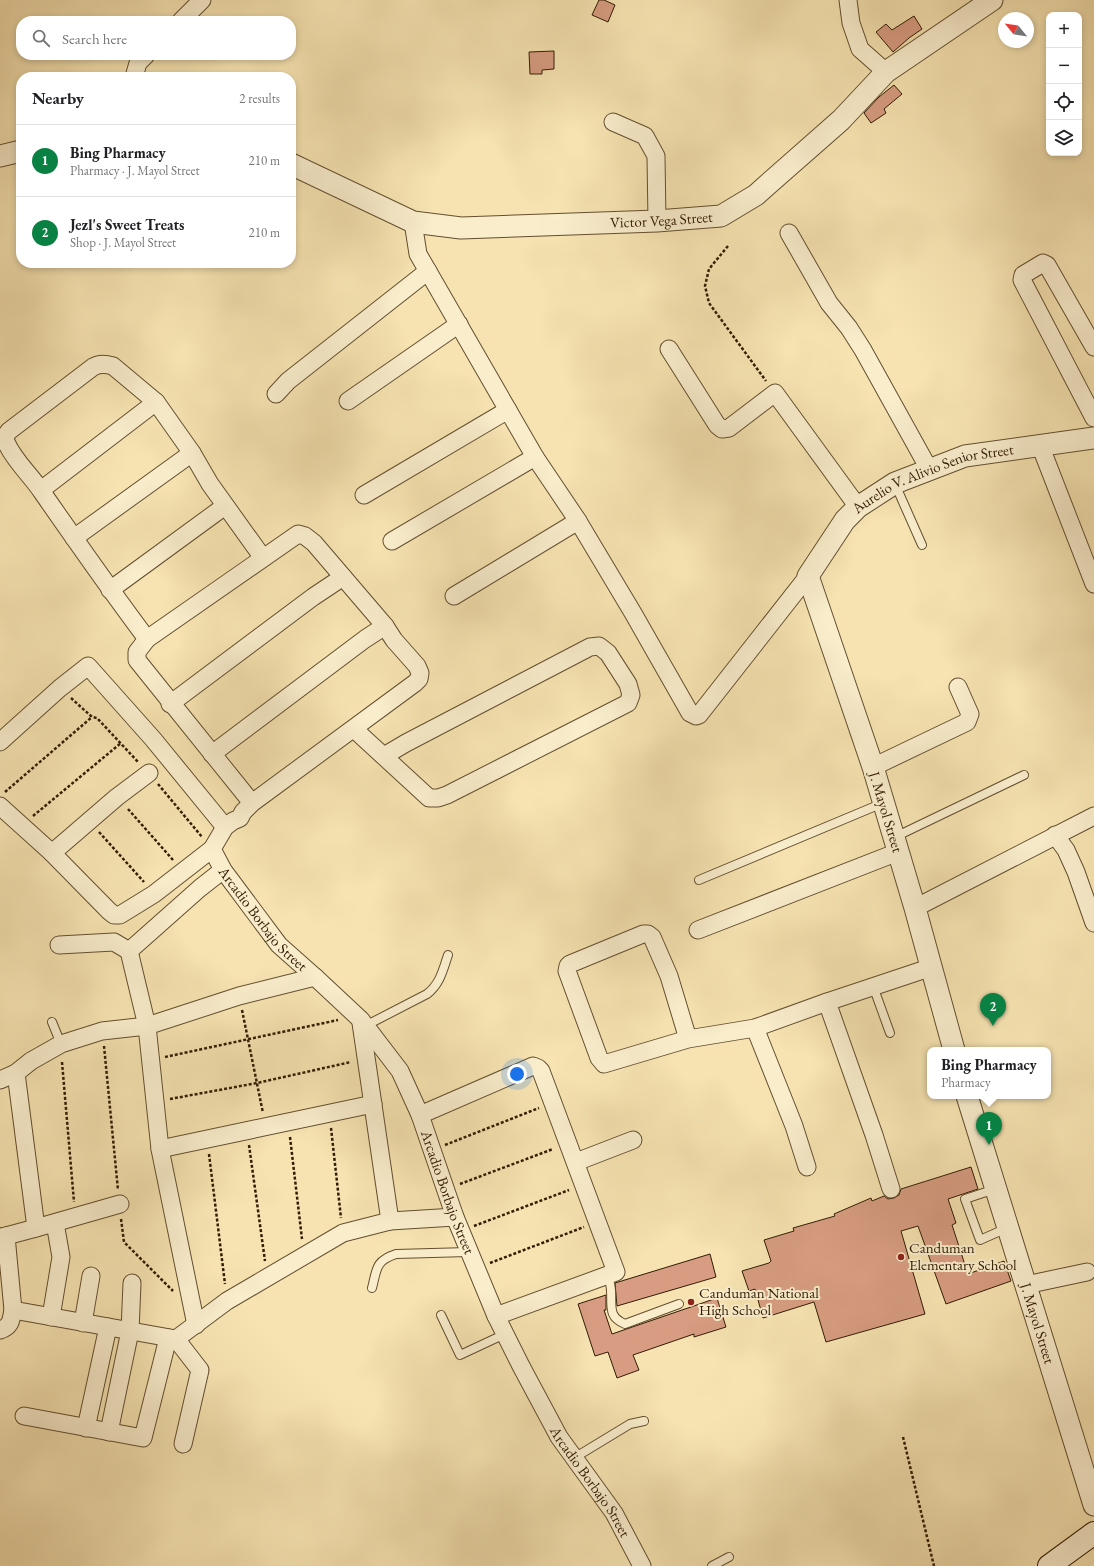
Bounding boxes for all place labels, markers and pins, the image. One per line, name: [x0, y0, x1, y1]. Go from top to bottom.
pin: 2: [980, 993, 1006, 1026]
pin: 1: [976, 1112, 1002, 1145]
place label: Canduman Elementary School: [909, 1238, 1017, 1274]
marker: Canduman Elementary School: [896, 1252, 906, 1262]
place label: Canduman National High School: [699, 1283, 819, 1319]
marker: Canduman National High School: [686, 1297, 696, 1307]

